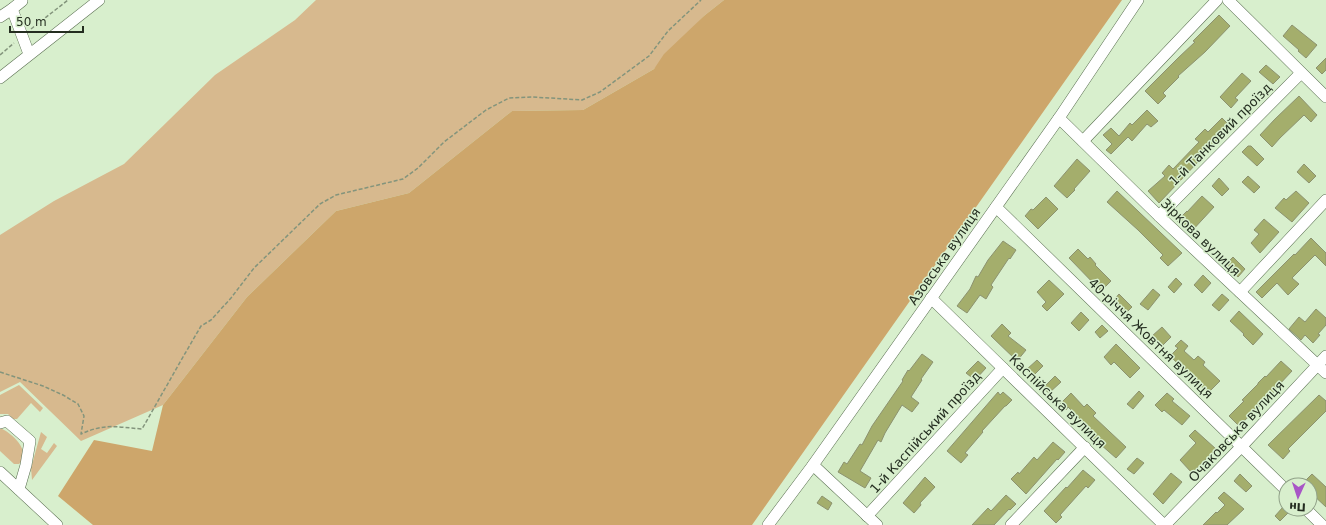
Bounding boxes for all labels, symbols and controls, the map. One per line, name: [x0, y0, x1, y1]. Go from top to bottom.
scale bar: [10, 8, 83, 34]
text: 50 m: [16, 15, 47, 29]
street label: 1-й Танковий проїзд: [1166, 80, 1275, 189]
street label: Зіркова вулиця: [1158, 196, 1243, 279]
street label: Азовська вулиця: [905, 205, 984, 308]
street label: 40-річчя Жовтня вулиця: [1085, 275, 1216, 402]
street label: Каспійська вулиця: [1006, 351, 1109, 451]
street label: 1-й Каспійський проїзд: [867, 368, 984, 496]
street label: Очаковська вулиця: [1186, 378, 1287, 485]
north arrow: [1278, 477, 1318, 517]
text: Пн: [1289, 500, 1306, 513]

